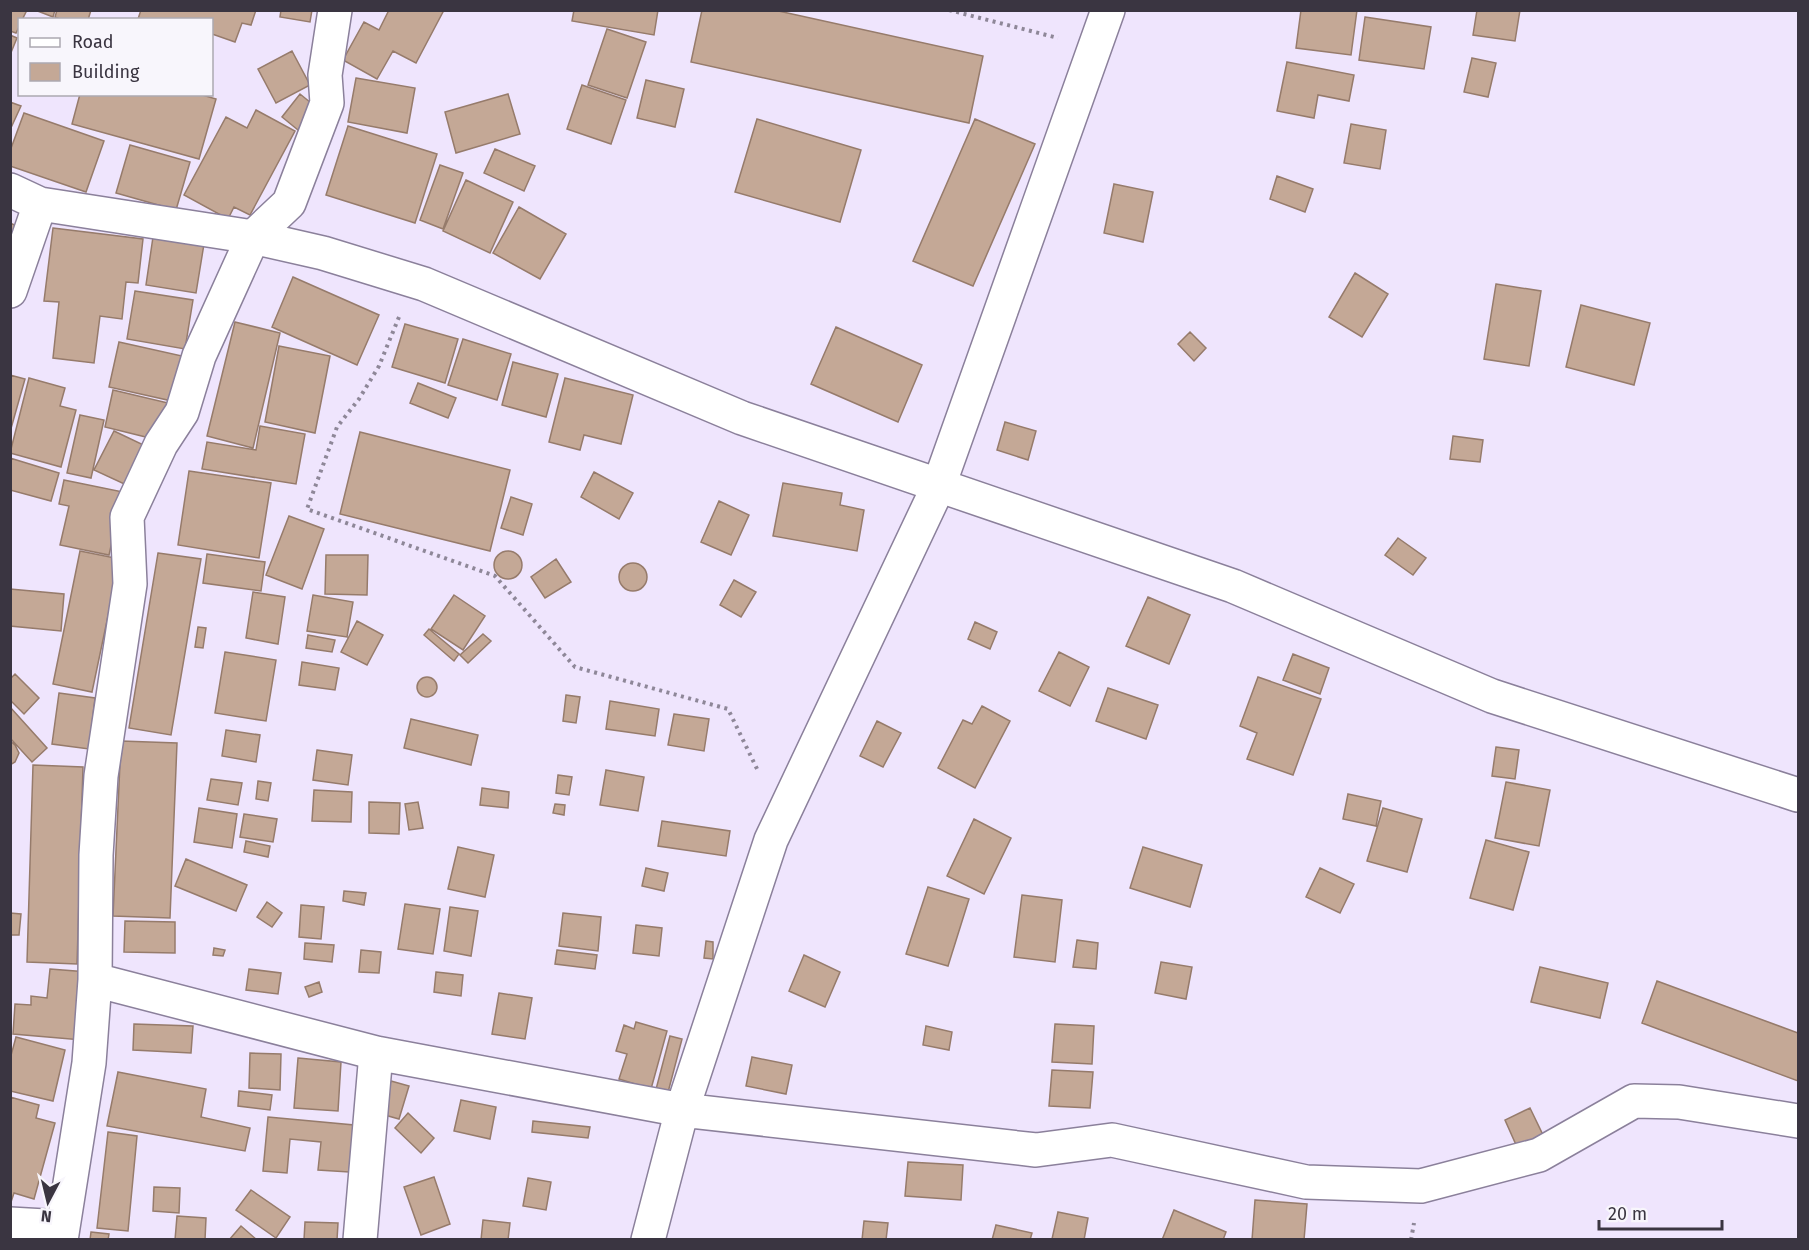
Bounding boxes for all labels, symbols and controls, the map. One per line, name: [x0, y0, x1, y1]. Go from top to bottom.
legend: [18, 18, 213, 96]
text: Road: [72, 31, 114, 53]
text: Building: [72, 61, 140, 83]
north arrow: [18, 1172, 78, 1232]
scale bar: [1599, 1193, 1722, 1231]
text: 20 m: [1608, 1203, 1647, 1225]
text: N: [40, 1206, 53, 1226]

